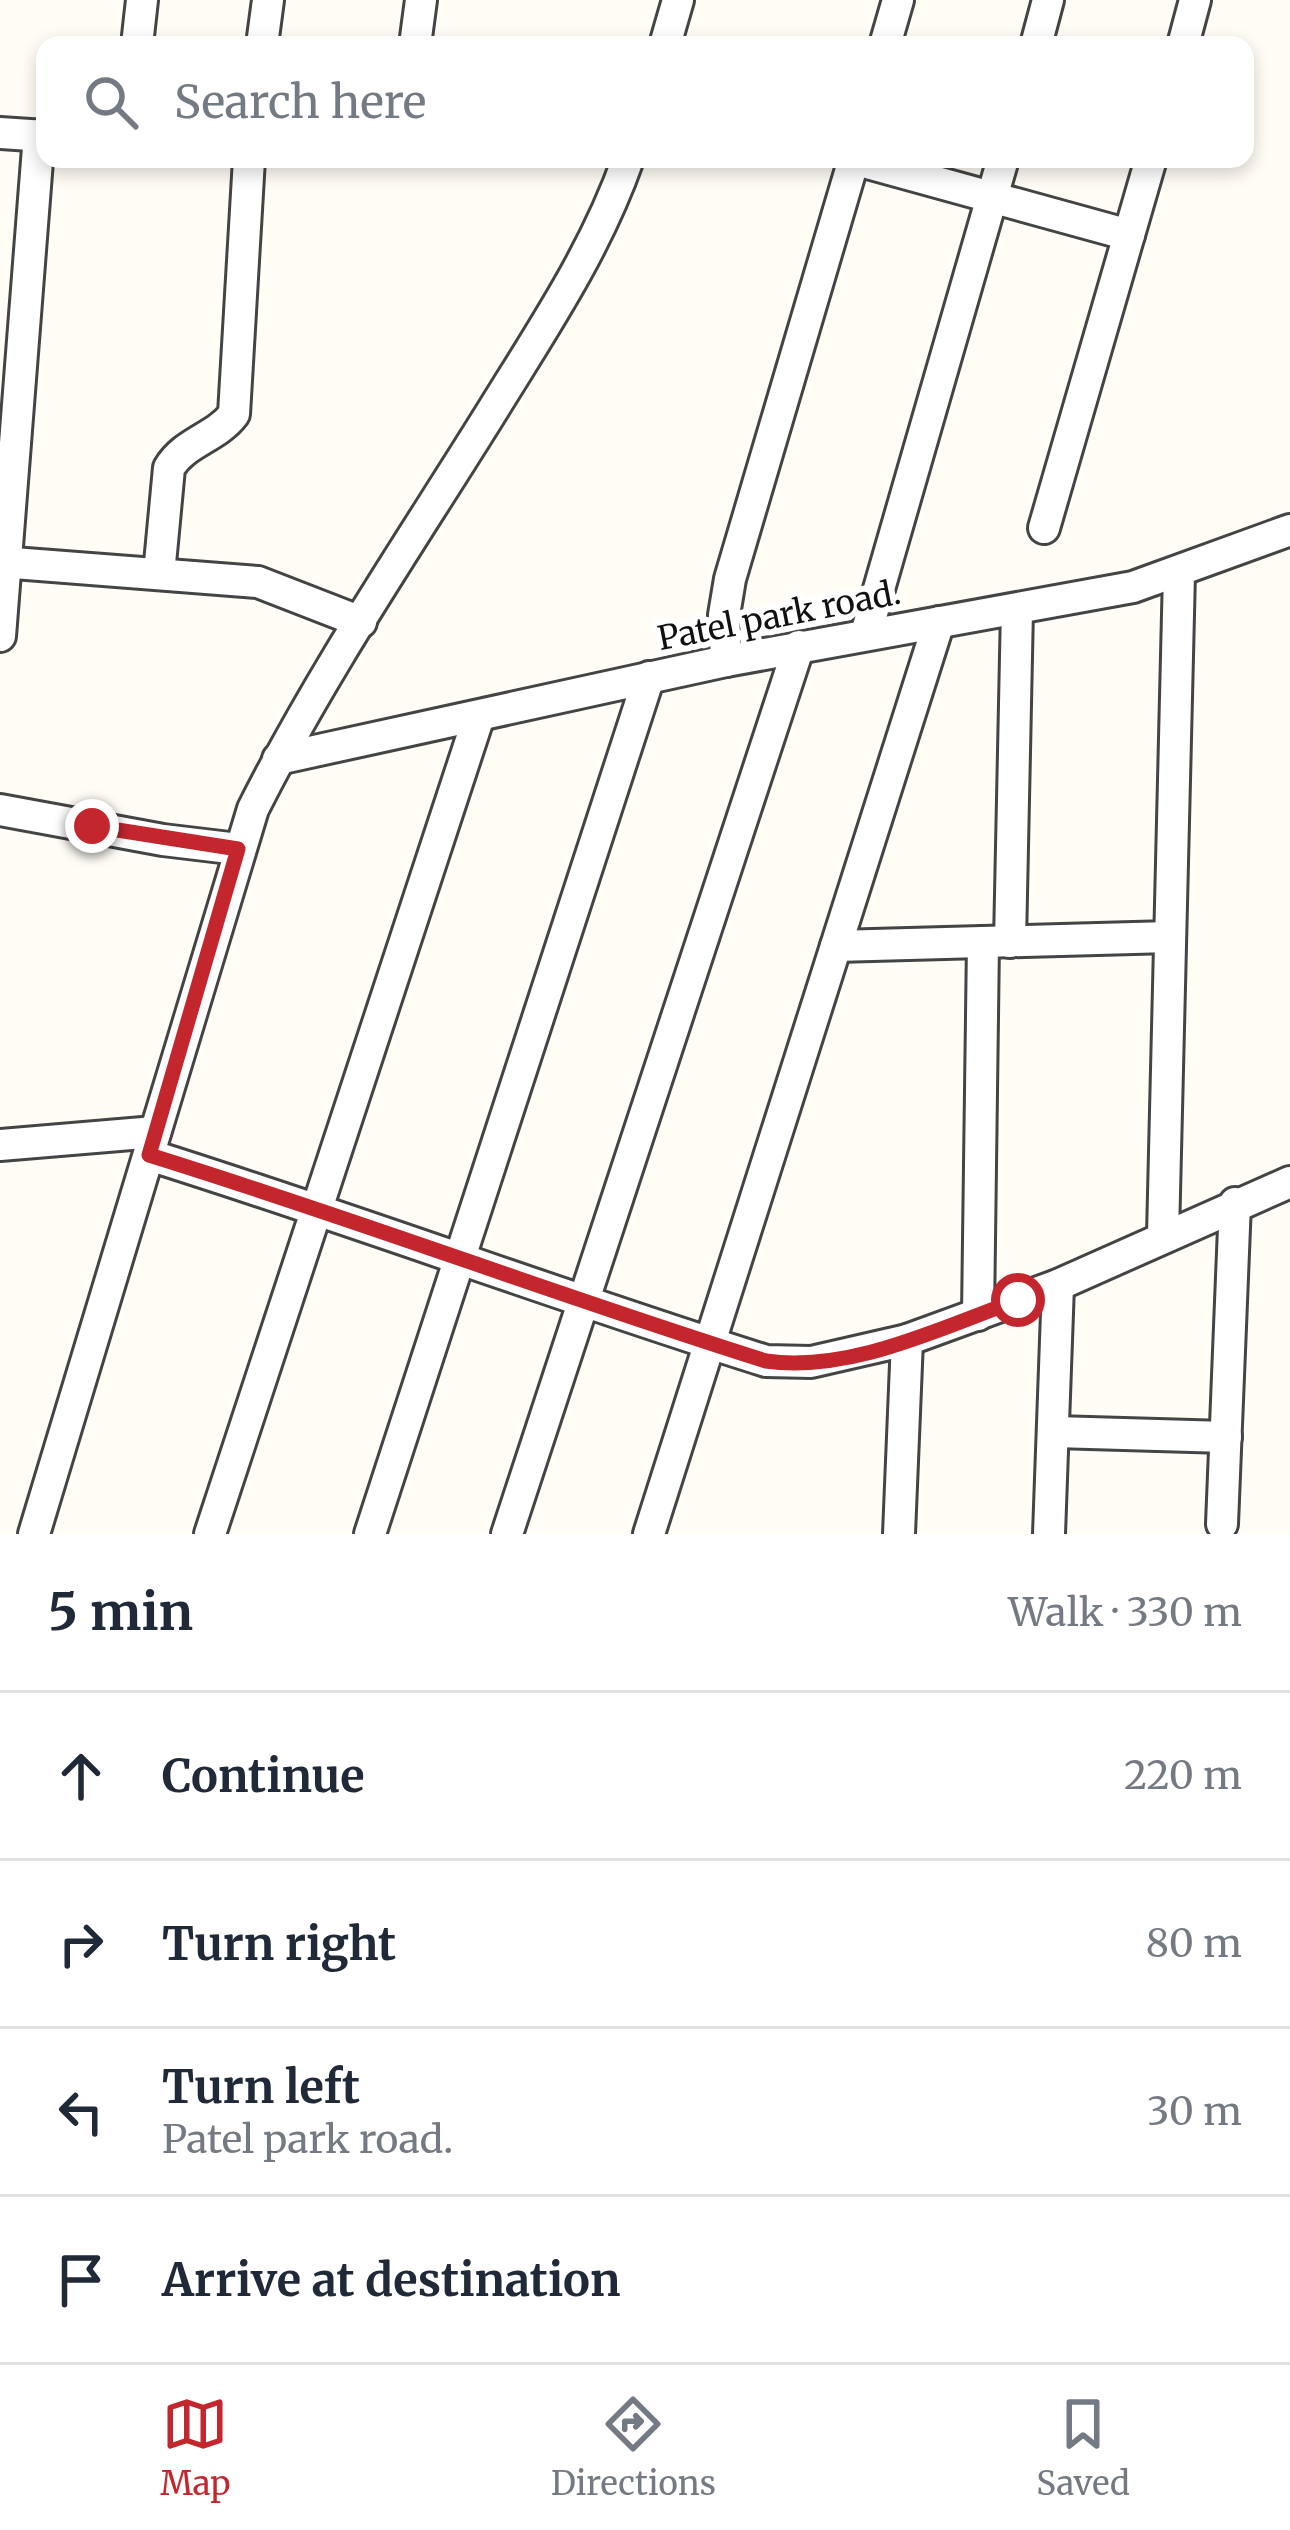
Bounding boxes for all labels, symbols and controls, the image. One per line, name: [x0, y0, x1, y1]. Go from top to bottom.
search box: [36, 36, 1254, 168]
icon: search: [78, 69, 144, 135]
text: Search here: [174, 74, 426, 130]
street label: Patel park road.: [654, 572, 904, 659]
route end: [65, 799, 119, 853]
route start: [991, 1273, 1045, 1327]
text: 5 min: [48, 1580, 193, 1644]
text: Walk · 330 m: [1008, 1588, 1242, 1637]
icon: ahead: [48, 1743, 114, 1809]
text: Continue: [162, 1748, 364, 1804]
text: 220 m: [1124, 1751, 1242, 1800]
icon: right: [48, 1911, 114, 1977]
text: Turn right: [162, 1916, 396, 1972]
text: 80 m: [1146, 1919, 1242, 1968]
text: Turn left: [162, 2059, 360, 2115]
icon: left: [48, 2079, 114, 2145]
text: 30 m: [1147, 2087, 1242, 2136]
text: Patel park road.: [162, 2115, 453, 2164]
icon: arrive: [48, 2247, 114, 2313]
text: Arrive at destination: [162, 2252, 620, 2308]
tab: Map: [160, 2391, 231, 2504]
tab: Directions: [551, 2391, 716, 2504]
tab: Saved: [1036, 2391, 1130, 2504]

